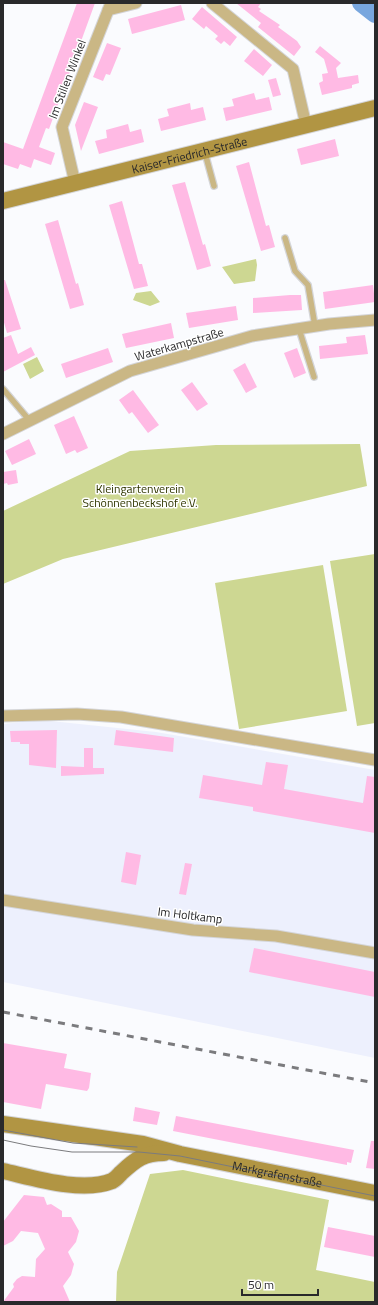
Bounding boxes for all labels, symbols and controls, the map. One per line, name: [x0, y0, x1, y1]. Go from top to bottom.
street label: Im Stillen Winkel: [43, 37, 91, 121]
street label: Kaiser-Friedrich-Straße: [129, 131, 249, 178]
street label: Waterkampstraße: [132, 322, 226, 366]
park label: Kleingartenverein Schönnenbeckshof e.V.: [82, 479, 198, 512]
street label: Im Holtkamp: [157, 902, 223, 928]
street label: Markgrafenstraße: [231, 1155, 324, 1192]
scale bar: [242, 1271, 318, 1297]
text: 50 m: [248, 1275, 274, 1294]

